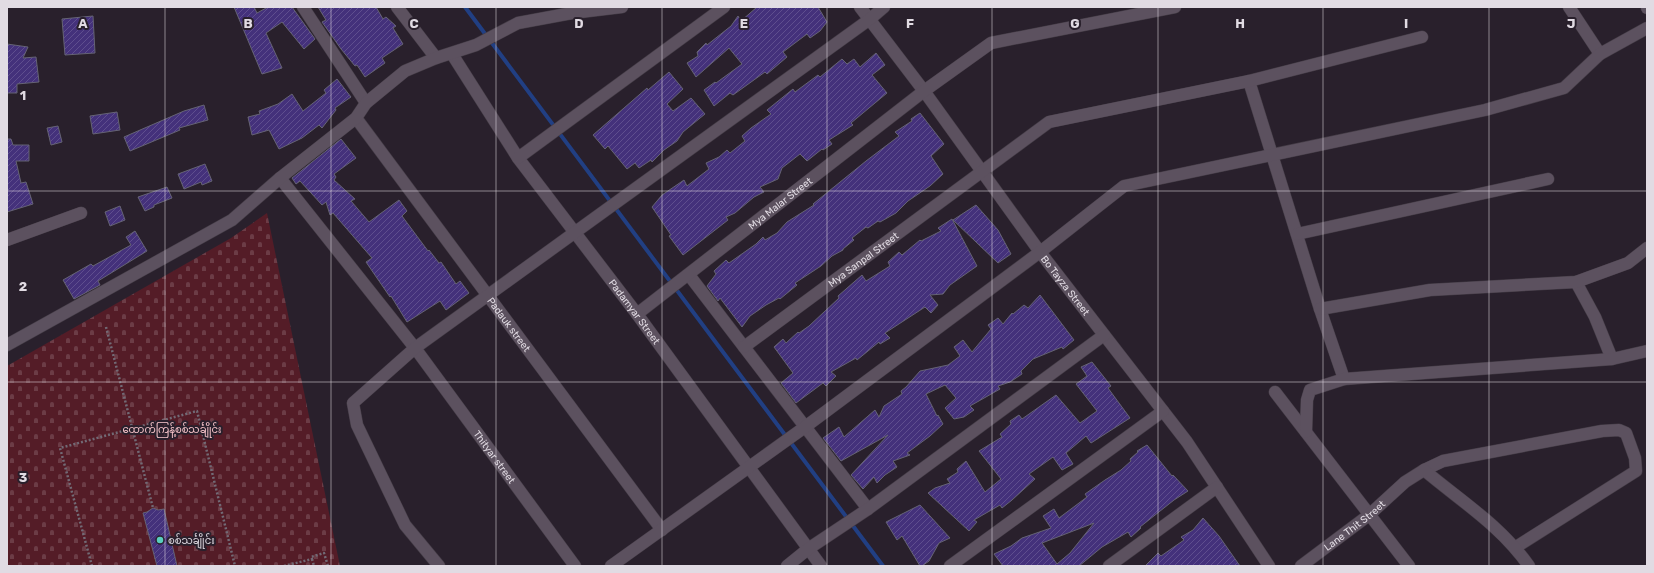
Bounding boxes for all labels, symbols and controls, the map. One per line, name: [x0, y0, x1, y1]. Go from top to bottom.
text: A: [78, 16, 88, 31]
text: B: [243, 16, 253, 31]
text: C: [409, 16, 419, 31]
text: D: [574, 16, 584, 31]
text: E: [740, 16, 748, 31]
text: F: [906, 16, 914, 31]
text: G: [1070, 16, 1080, 31]
text: H: [1235, 16, 1245, 31]
text: I: [1404, 16, 1408, 31]
text: J: [1567, 16, 1575, 31]
text: 1: [20, 88, 26, 103]
street label: Mya Malar Street: [746, 175, 815, 232]
street label: Mya Sanpal Street: [826, 230, 901, 290]
street label: Bo Tayza Street: [1038, 253, 1092, 318]
street label: Padamyar Street: [606, 277, 662, 347]
text: 2: [19, 279, 27, 294]
street label: Padauk street: [484, 295, 533, 355]
park label: ထောက်ကြန့်စစ်သင်္ချိုင်း: [122, 422, 222, 438]
street label: Thityar street: [471, 429, 517, 486]
text: 3: [19, 470, 28, 485]
street label: Lane Thit Street: [1322, 498, 1388, 554]
place label: စစ်သင်္ချိုင်း: [168, 533, 215, 549]
marker: စစ်သင်္ချိုင်း: [155, 535, 165, 545]

